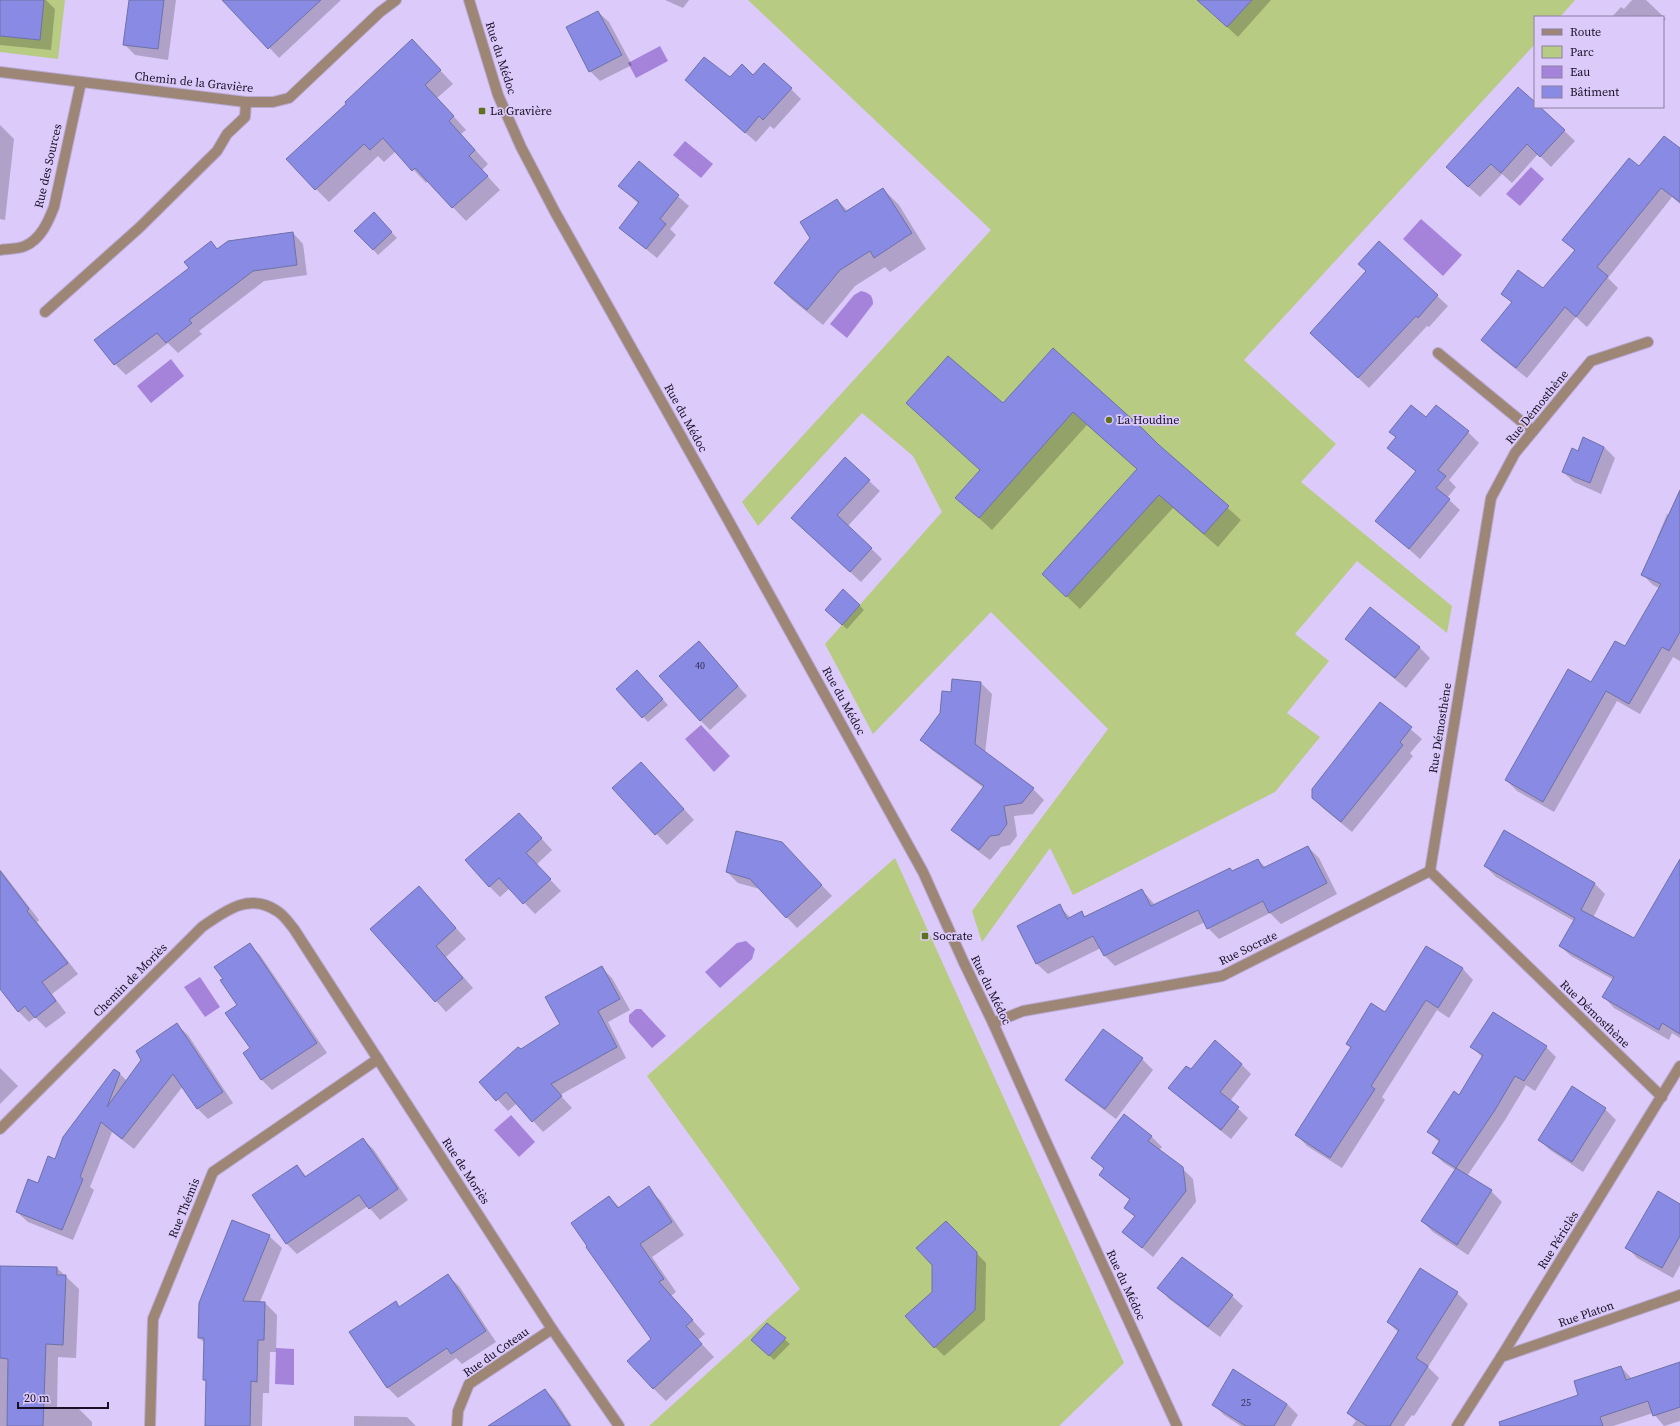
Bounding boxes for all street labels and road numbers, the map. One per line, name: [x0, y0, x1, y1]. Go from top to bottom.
street label: Rue du Médoc: [482, 19, 520, 97]
street label: Chemin de la Gravière: [134, 68, 254, 96]
street label: Rue des Sources: [31, 122, 65, 210]
street label: Rue Démosthène: [1502, 366, 1572, 448]
street label: Rue du Médoc: [661, 381, 711, 455]
street label: Rue du Médoc: [819, 664, 869, 738]
street label: Rue Démosthène: [1425, 682, 1455, 774]
street label: Rue Socrate: [1216, 927, 1280, 969]
street label: Chemin de Moriès: [90, 940, 170, 1020]
street label: Rue du Médoc: [967, 952, 1015, 1028]
street label: Rue Démosthène: [1557, 977, 1633, 1051]
street label: Rue de Moriès: [438, 1135, 494, 1207]
street label: Rue Thémis: [165, 1176, 203, 1240]
street label: Rue Périclès: [1534, 1208, 1582, 1272]
street label: Rue du Médoc: [1103, 1247, 1149, 1323]
street label: Rue Platon: [1556, 1297, 1616, 1331]
street label: Rue du Coteau: [460, 1323, 532, 1381]

